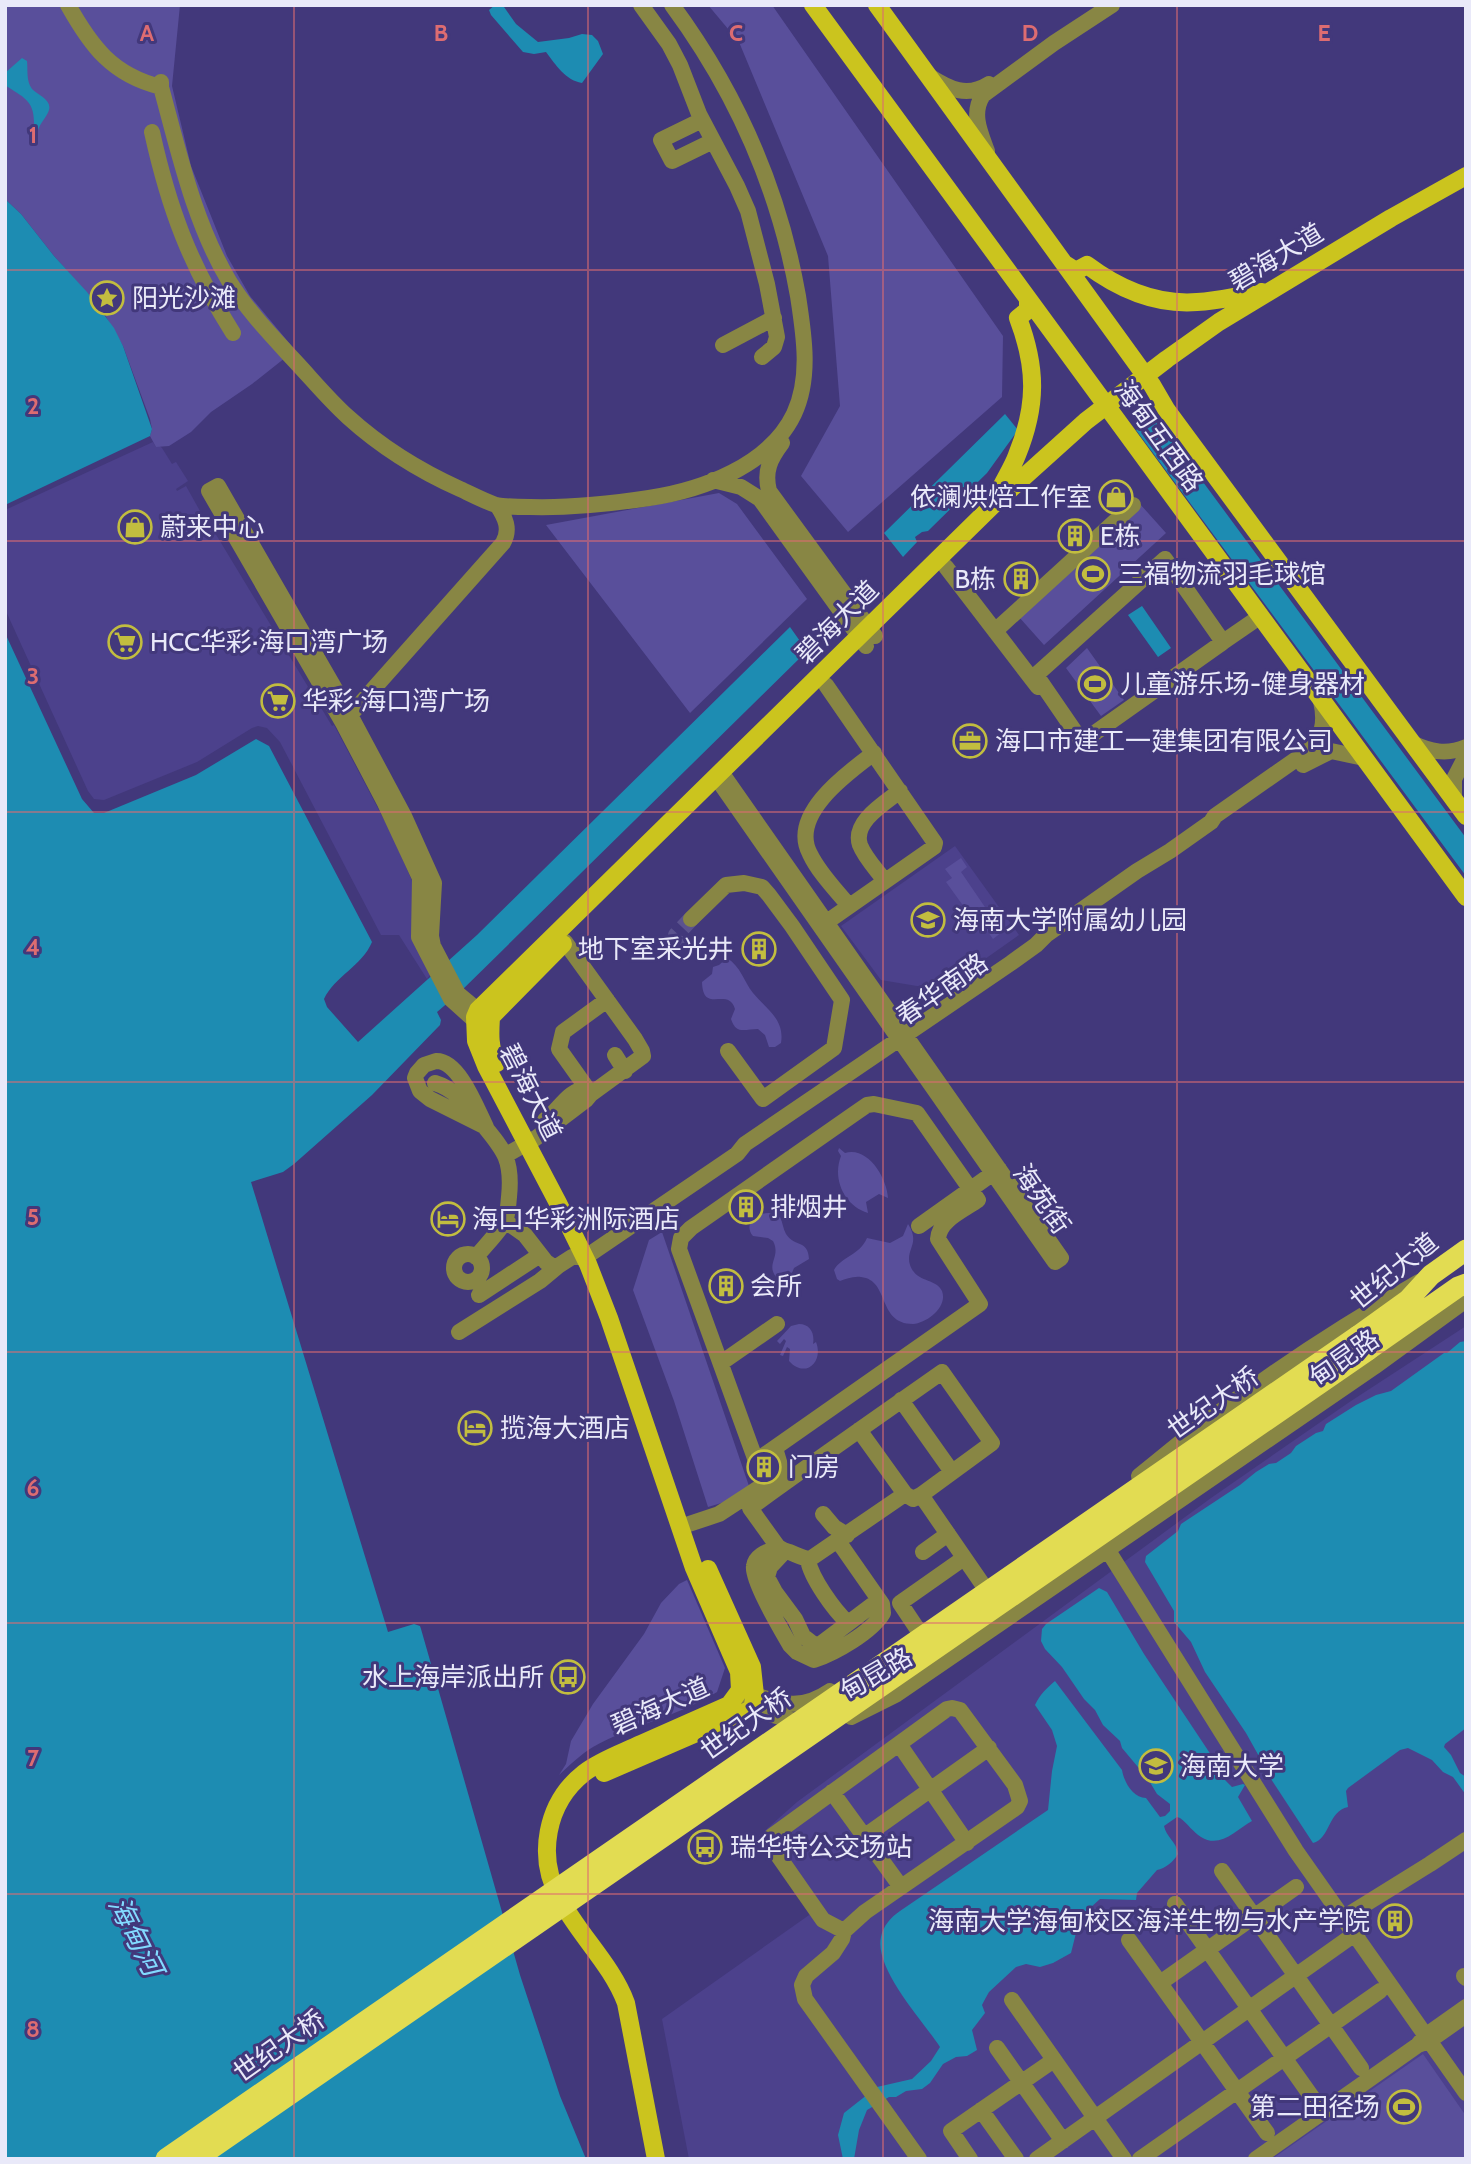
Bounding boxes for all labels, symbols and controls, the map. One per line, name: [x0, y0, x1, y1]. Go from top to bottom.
text: A: [140, 19, 155, 47]
text: B: [434, 19, 448, 47]
text: C: [729, 19, 743, 47]
text: D: [1022, 19, 1038, 47]
text: E: [1317, 19, 1331, 47]
text: 1: [29, 121, 37, 149]
street label: 碧海大道: [1223, 216, 1329, 298]
place icon: 阳光沙滩: [88, 279, 126, 317]
place label: 阳光沙滩: [132, 282, 236, 314]
street label: 海甸五西路: [1108, 374, 1210, 498]
text: 2: [27, 392, 39, 420]
shop icon: 依澜烘焙工作室: [1097, 478, 1135, 516]
place label: 依澜烘焙工作室: [910, 481, 1092, 513]
shop icon: 蔚来中心: [116, 508, 154, 546]
place label: 蔚来中心: [160, 511, 264, 543]
building icon: E栋: [1056, 517, 1094, 555]
place label: E栋: [1100, 520, 1140, 552]
sports icon: 三福物流羽毛球馆: [1074, 555, 1112, 593]
place label: 三福物流羽毛球馆: [1118, 558, 1326, 590]
building icon: B栋: [1002, 560, 1040, 598]
place label: B栋: [954, 563, 996, 595]
street label: 碧海大道: [789, 574, 885, 670]
supermarket icon: HCC华彩·海口湾广场: [106, 623, 144, 661]
place label: HCC华彩·海口湾广场: [150, 626, 388, 658]
text: 3: [27, 662, 39, 690]
sports icon: 儿童游乐场-健身器材: [1076, 665, 1114, 703]
place label: 儿童游乐场-健身器材: [1120, 668, 1365, 700]
supermarket icon: 华彩·海口湾广场: [259, 682, 297, 720]
place label: 华彩·海口湾广场: [302, 685, 490, 717]
office icon: 海口市建工一建集团有限公司: [951, 722, 989, 760]
place label: 海口市建工一建集团有限公司: [995, 725, 1333, 757]
school or university icon: 海南大学附属幼儿园: [909, 901, 947, 939]
place label: 海南大学附属幼儿园: [953, 904, 1187, 936]
building icon: 地下室采光井: [740, 930, 778, 968]
text: 4: [26, 933, 40, 961]
place label: 地下室采光井: [578, 933, 734, 965]
street label: 春华南路: [890, 946, 994, 1032]
street label: 碧海大道: [493, 1038, 569, 1146]
street label: 海苑街: [1007, 1158, 1077, 1240]
building icon: 排烟井: [727, 1188, 765, 1226]
place label: 排烟井: [770, 1191, 848, 1223]
hotel icon: 海口华彩洲际酒店: [429, 1200, 467, 1238]
text: 5: [27, 1203, 39, 1231]
place label: 海口华彩洲际酒店: [472, 1203, 680, 1235]
street label: 世纪大道: [1344, 1226, 1444, 1316]
building icon: 会所: [707, 1267, 745, 1305]
place label: 会所: [750, 1270, 802, 1302]
street label: 甸昆路: [1303, 1323, 1385, 1393]
street label: 世纪大桥: [1161, 1360, 1265, 1446]
hotel icon: 揽海大酒店: [456, 1409, 494, 1447]
place label: 揽海大酒店: [500, 1412, 630, 1444]
building icon: 门房: [745, 1448, 783, 1486]
place label: 门房: [788, 1451, 840, 1483]
text: 6: [27, 1474, 39, 1502]
street label: 甸昆路: [834, 1641, 918, 1707]
bus stop icon: 水上海岸派出所: [549, 1658, 587, 1696]
place label: 水上海岸派出所: [362, 1661, 544, 1693]
street label: 碧海大道: [606, 1670, 714, 1742]
street label: 世纪大桥: [694, 1681, 798, 1767]
text: 7: [27, 1744, 39, 1772]
school or university icon: 海南大学: [1137, 1747, 1175, 1785]
place label: 海南大学: [1180, 1750, 1284, 1782]
bus stop icon: 瑞华特公交场站: [686, 1828, 724, 1866]
place label: 瑞华特公交场站: [730, 1831, 912, 1863]
water label: 海甸河: [102, 1891, 172, 1986]
building icon: 海南大学海甸校区海洋生物与水产学院: [1376, 1902, 1414, 1940]
place label: 海南大学海甸校区海洋生物与水产学院: [928, 1905, 1370, 1937]
street label: 世纪大桥: [227, 2003, 331, 2089]
text: 8: [26, 2015, 40, 2043]
sports icon: 第二田径场: [1385, 2088, 1423, 2126]
place label: 第二田径场: [1250, 2091, 1380, 2123]

